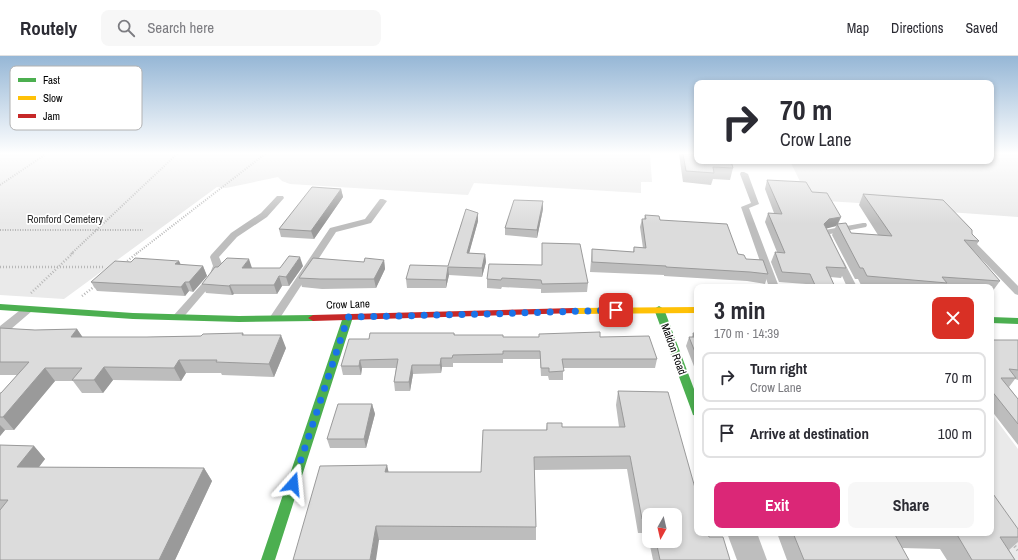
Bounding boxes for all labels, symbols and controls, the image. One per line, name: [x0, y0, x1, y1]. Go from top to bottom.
search box: [101, 10, 381, 46]
text: Routely: [20, 15, 77, 41]
icon: search: [115, 17, 137, 39]
text: Search here: [147, 17, 214, 38]
text: Map: [847, 19, 869, 37]
text: Directions: [891, 19, 943, 37]
text: Saved: [965, 19, 998, 37]
legend: [10, 66, 142, 130]
text: Fast: [43, 73, 61, 87]
text: Slow: [43, 91, 63, 105]
text: 70 m: [780, 91, 832, 129]
icon: right: [714, 96, 766, 148]
text: Jam: [43, 109, 60, 123]
text: Crow Lane: [780, 127, 851, 152]
park label: Romford Cemetery: [27, 212, 104, 226]
pin: [599, 293, 633, 327]
text: 3 min: [714, 294, 765, 326]
street label: Crow Lane: [326, 296, 370, 312]
button: close: [932, 297, 974, 339]
icon: arrive: [605, 299, 627, 321]
street label: Maldon Road: [658, 321, 690, 377]
text: 170 m · 14:39: [714, 325, 779, 342]
text: Turn right: [750, 358, 807, 379]
icon: right: [716, 366, 738, 388]
text: 70 m: [945, 367, 972, 388]
text: Crow Lane: [750, 379, 802, 396]
icon: arrive: [716, 422, 738, 444]
text: Arrive at destination: [750, 423, 869, 444]
text: 100 m: [938, 423, 972, 444]
position arrow: [272, 463, 314, 505]
button: Exit: [714, 482, 840, 528]
button: Share: [848, 482, 974, 528]
north arrow: [642, 508, 682, 548]
map controls: [642, 508, 682, 548]

